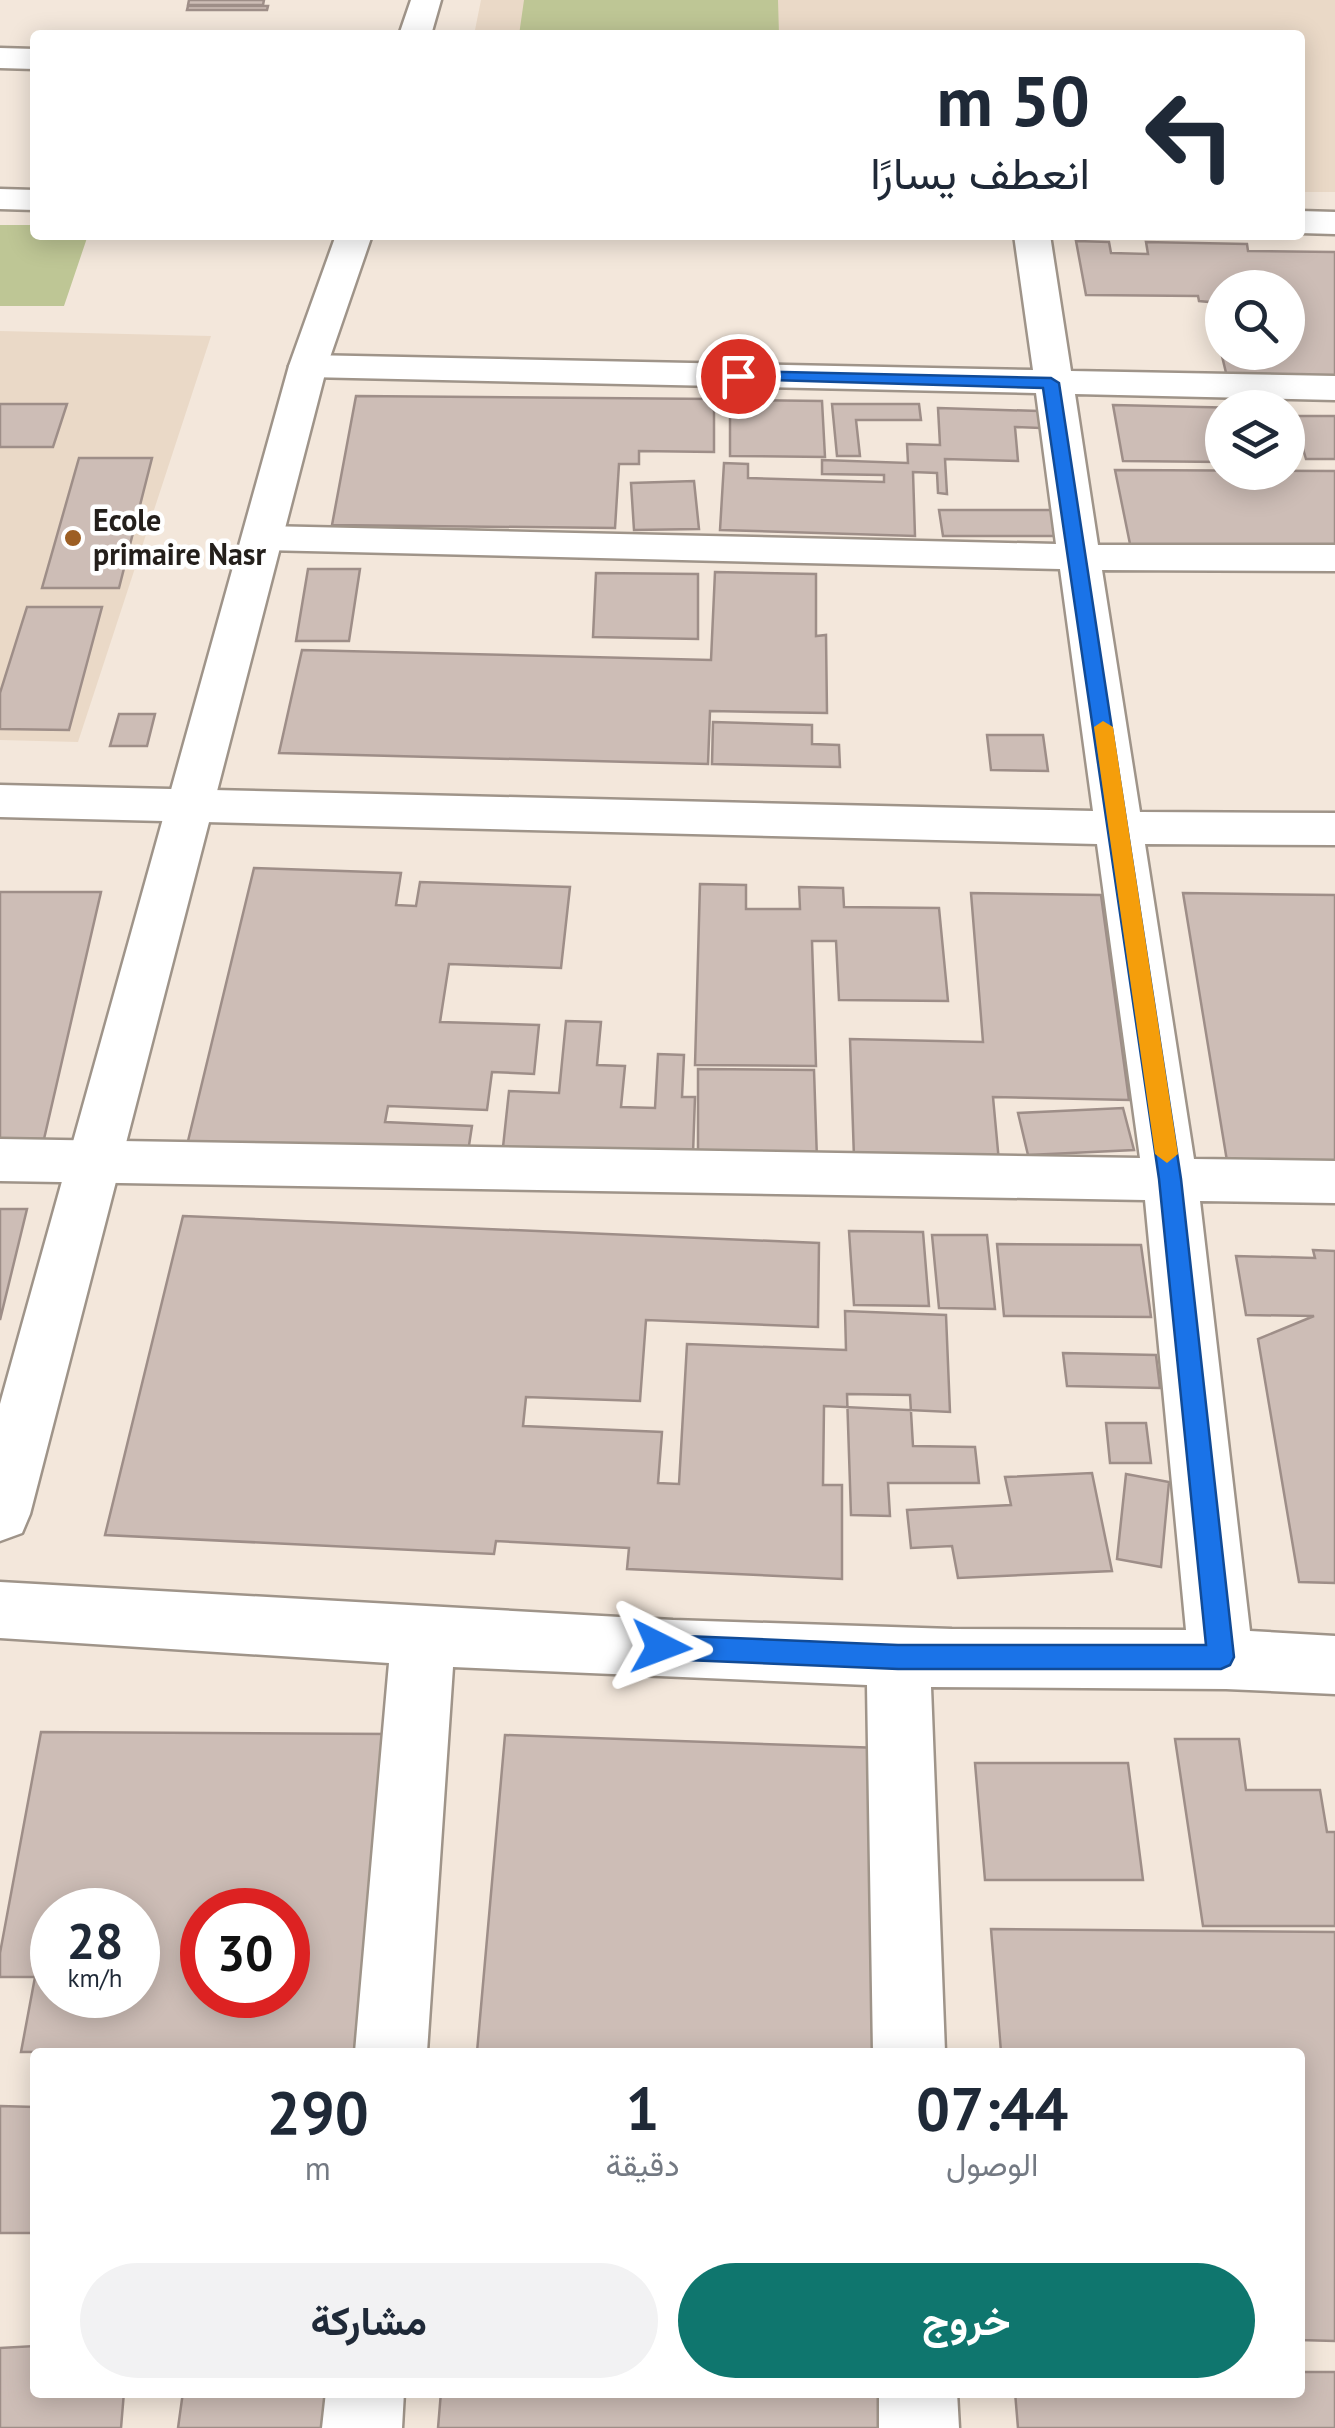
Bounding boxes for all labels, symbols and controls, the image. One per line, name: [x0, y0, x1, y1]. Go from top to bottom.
text: 50 m: [937, 55, 1090, 145]
icon: left: [1125, 70, 1255, 200]
text: انعطف يسارًا: [870, 143, 1090, 201]
map controls: [1205, 270, 1305, 490]
button: search: [1205, 270, 1305, 370]
pin: [696, 334, 781, 419]
icon: arrive: [711, 349, 766, 404]
button: layers: [1205, 390, 1305, 490]
place label: Ecole primaire Nasr: [93, 500, 267, 573]
marker: Ecole primaire Nasr: [62, 527, 84, 549]
position arrow: [609, 1595, 713, 1699]
speed limit sign: 30: [180, 1888, 310, 2018]
text: 28: [67, 1908, 123, 1973]
text: km/h: [68, 1962, 122, 1994]
text: 1: [625, 2069, 659, 2147]
text: 07:44: [916, 2069, 1068, 2147]
text: 290: [267, 2073, 369, 2151]
text: دقيقة: [605, 2143, 679, 2185]
text: الوصول: [946, 2143, 1038, 2185]
text: m: [305, 2147, 331, 2189]
button: مشاركة: [80, 2263, 658, 2378]
button: خروج: [678, 2263, 1255, 2378]

